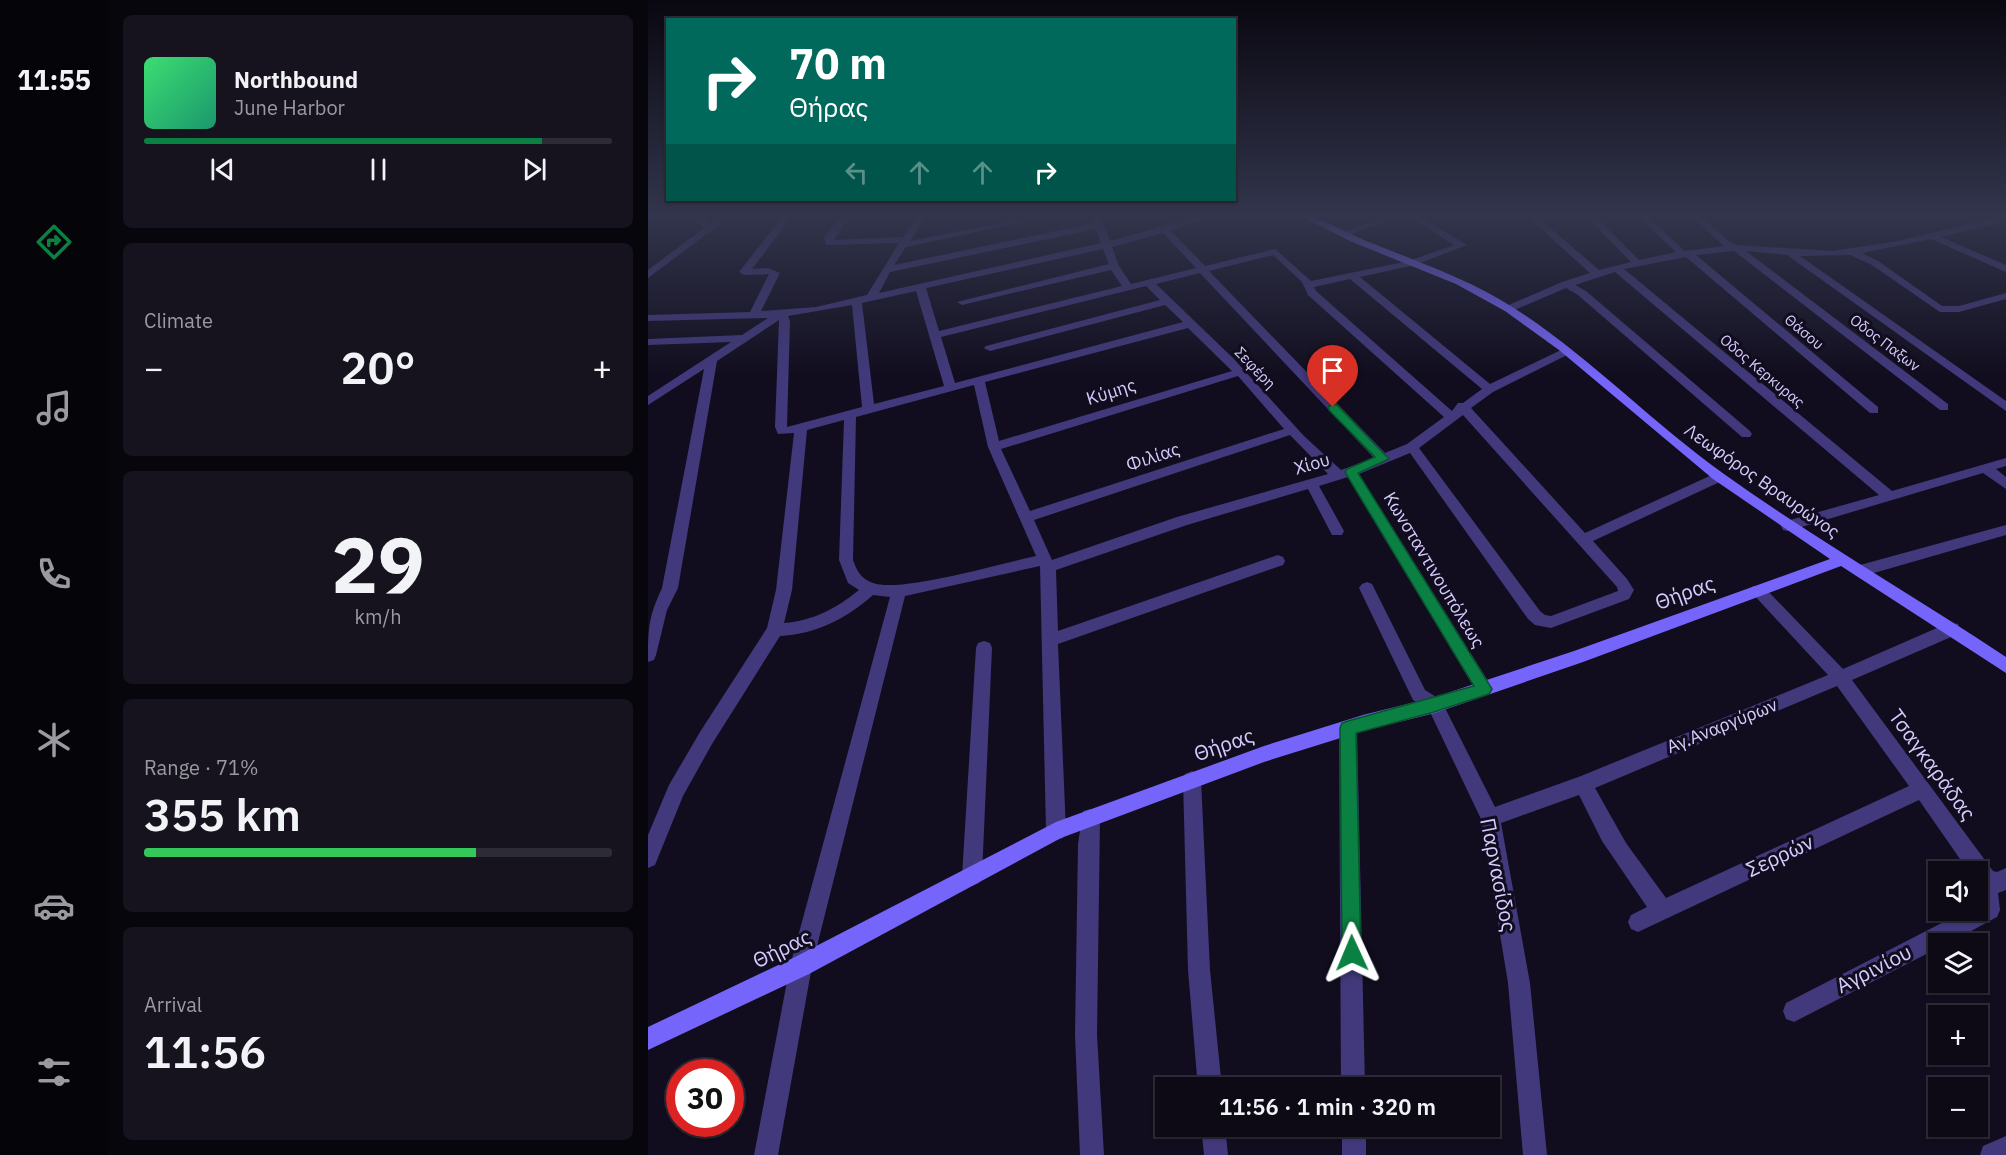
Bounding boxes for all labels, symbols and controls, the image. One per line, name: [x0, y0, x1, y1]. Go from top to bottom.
text: 70 m: [789, 36, 887, 91]
icon: right: [690, 42, 768, 120]
text: 11:55: [17, 62, 91, 97]
text: Northbound: [234, 65, 358, 94]
text: Θήρας: [789, 89, 869, 124]
text: June Harbor: [234, 94, 345, 121]
icon: previous: [206, 153, 239, 186]
icon: pause: [362, 153, 395, 186]
icon: next: [518, 153, 551, 186]
icon: left: [840, 156, 873, 189]
icon: ahead: [903, 156, 936, 189]
icon: ahead: [966, 156, 999, 189]
icon: right: [1029, 156, 1062, 189]
icon: directions: [33, 221, 75, 263]
text: Climate: [144, 307, 213, 334]
street label: Θάσου: [1781, 310, 1828, 354]
street label: Οδος Παξων: [1846, 310, 1924, 375]
street label: Οδος Κερκυρας: [1716, 330, 1809, 412]
text: 20°: [340, 338, 416, 396]
street label: Σεφέρη: [1231, 343, 1280, 393]
pin: [1307, 345, 1358, 407]
text: −: [144, 346, 164, 389]
text: +: [592, 346, 612, 389]
icon: arrive: [1316, 354, 1349, 387]
street label: Κύμης: [1083, 373, 1139, 410]
icon: music: [33, 387, 75, 429]
street label: Λεωφόρος Βραυρώνος: [1680, 418, 1845, 543]
street label: Φιλίας: [1123, 437, 1183, 476]
street label: Χίου: [1291, 447, 1333, 480]
street label: Κωνσταντινουπόλεως: [1379, 488, 1490, 652]
text: 29: [331, 513, 425, 614]
icon: phone: [33, 553, 75, 595]
street label: Θήρας: [1651, 568, 1719, 616]
text: km/h: [354, 603, 402, 630]
street label: Αγ.Αναργύρων: [1663, 693, 1781, 758]
street label: Τσαγκαράδας: [1883, 703, 1983, 826]
icon: climate: [33, 719, 75, 761]
street label: Θήρας: [1190, 721, 1258, 767]
text: Range · 71%: [144, 754, 259, 781]
text: 355 km: [144, 785, 301, 843]
street label: Παρνασίδος: [1474, 815, 1524, 934]
street label: Σερρών: [1741, 827, 1818, 883]
map controls: [1928, 861, 1988, 1137]
button: sound: [1928, 861, 1988, 921]
icon: car: [33, 885, 75, 927]
position arrow: [1320, 921, 1384, 985]
street label: Θήρας: [748, 922, 816, 974]
button: layers: [1928, 933, 1988, 993]
street label: Αγρινίου: [1831, 937, 1916, 999]
text: Arrival: [144, 991, 202, 1018]
button: +: [1928, 1005, 1988, 1065]
text: 11:56: [144, 1022, 266, 1080]
icon: filters: [33, 1051, 75, 1093]
speed limit sign: 30: [666, 1059, 744, 1137]
button: −: [1928, 1077, 1988, 1137]
text: 11:56 · 1 min · 320 m: [1219, 1092, 1436, 1121]

